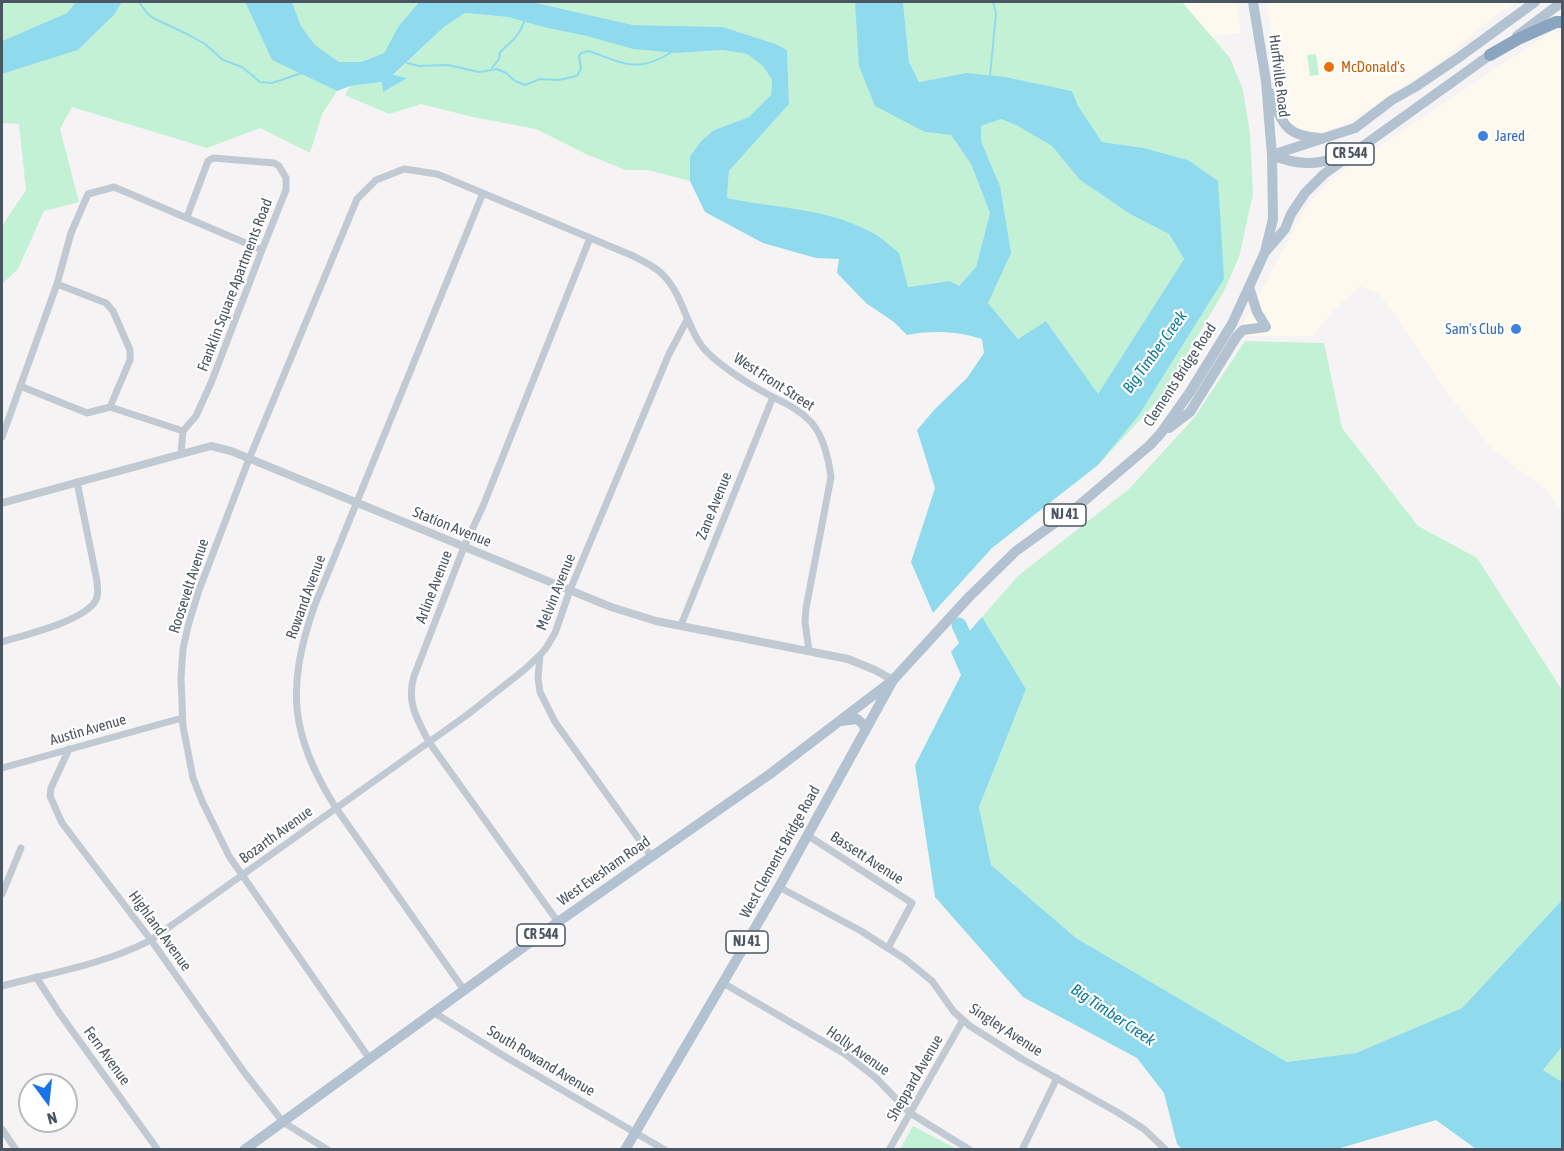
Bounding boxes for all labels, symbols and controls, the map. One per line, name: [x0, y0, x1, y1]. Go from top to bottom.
street label: Hurffville Road: [1265, 34, 1293, 118]
place label: McDonald's: [1341, 58, 1405, 76]
marker: McDonald's: [1322, 60, 1336, 74]
place label: Jared: [1495, 127, 1525, 145]
marker: Jared: [1476, 129, 1490, 143]
road number: CR 544: [1326, 143, 1374, 165]
street label: Franklin Square Apartments Road: [194, 196, 276, 374]
water label: Big Timber Creek: [1119, 307, 1191, 397]
street label: Clements Bridge Road: [1140, 320, 1220, 430]
place label: Sam's Club: [1445, 320, 1504, 338]
marker: Sam's Club: [1509, 322, 1523, 336]
street label: West Front Street: [730, 349, 818, 415]
street label: Zane Avenue: [692, 470, 736, 542]
street label: Station Avenue: [410, 503, 494, 551]
road number: NJ 41: [1044, 504, 1086, 526]
street label: Roosevelt Avenue: [165, 536, 213, 636]
street label: Arline Avenue: [412, 548, 456, 626]
street label: Melvin Avenue: [532, 551, 580, 633]
street label: Rowand Avenue: [282, 553, 330, 641]
street label: Austin Avenue: [48, 711, 128, 749]
street label: West Clements Bridge Road: [736, 783, 824, 921]
street label: Bozarth Avenue: [236, 802, 316, 868]
street label: Bassett Avenue: [827, 828, 907, 888]
street label: West Evesham Road: [554, 832, 654, 910]
street label: Highland Avenue: [125, 887, 195, 975]
road number: CR 544: [517, 924, 565, 946]
road number: NJ 41: [726, 931, 768, 953]
water label: Big Timber Creek: [1067, 980, 1159, 1050]
street label: Singley Avenue: [966, 1000, 1046, 1060]
street label: South Rowand Avenue: [484, 1022, 598, 1100]
street label: Fern Avenue: [80, 1023, 134, 1089]
street label: Holly Avenue: [823, 1023, 893, 1079]
street label: Sheppard Avenue: [883, 1032, 947, 1124]
north arrow: [18, 1073, 78, 1133]
text: N: [45, 1109, 59, 1128]

